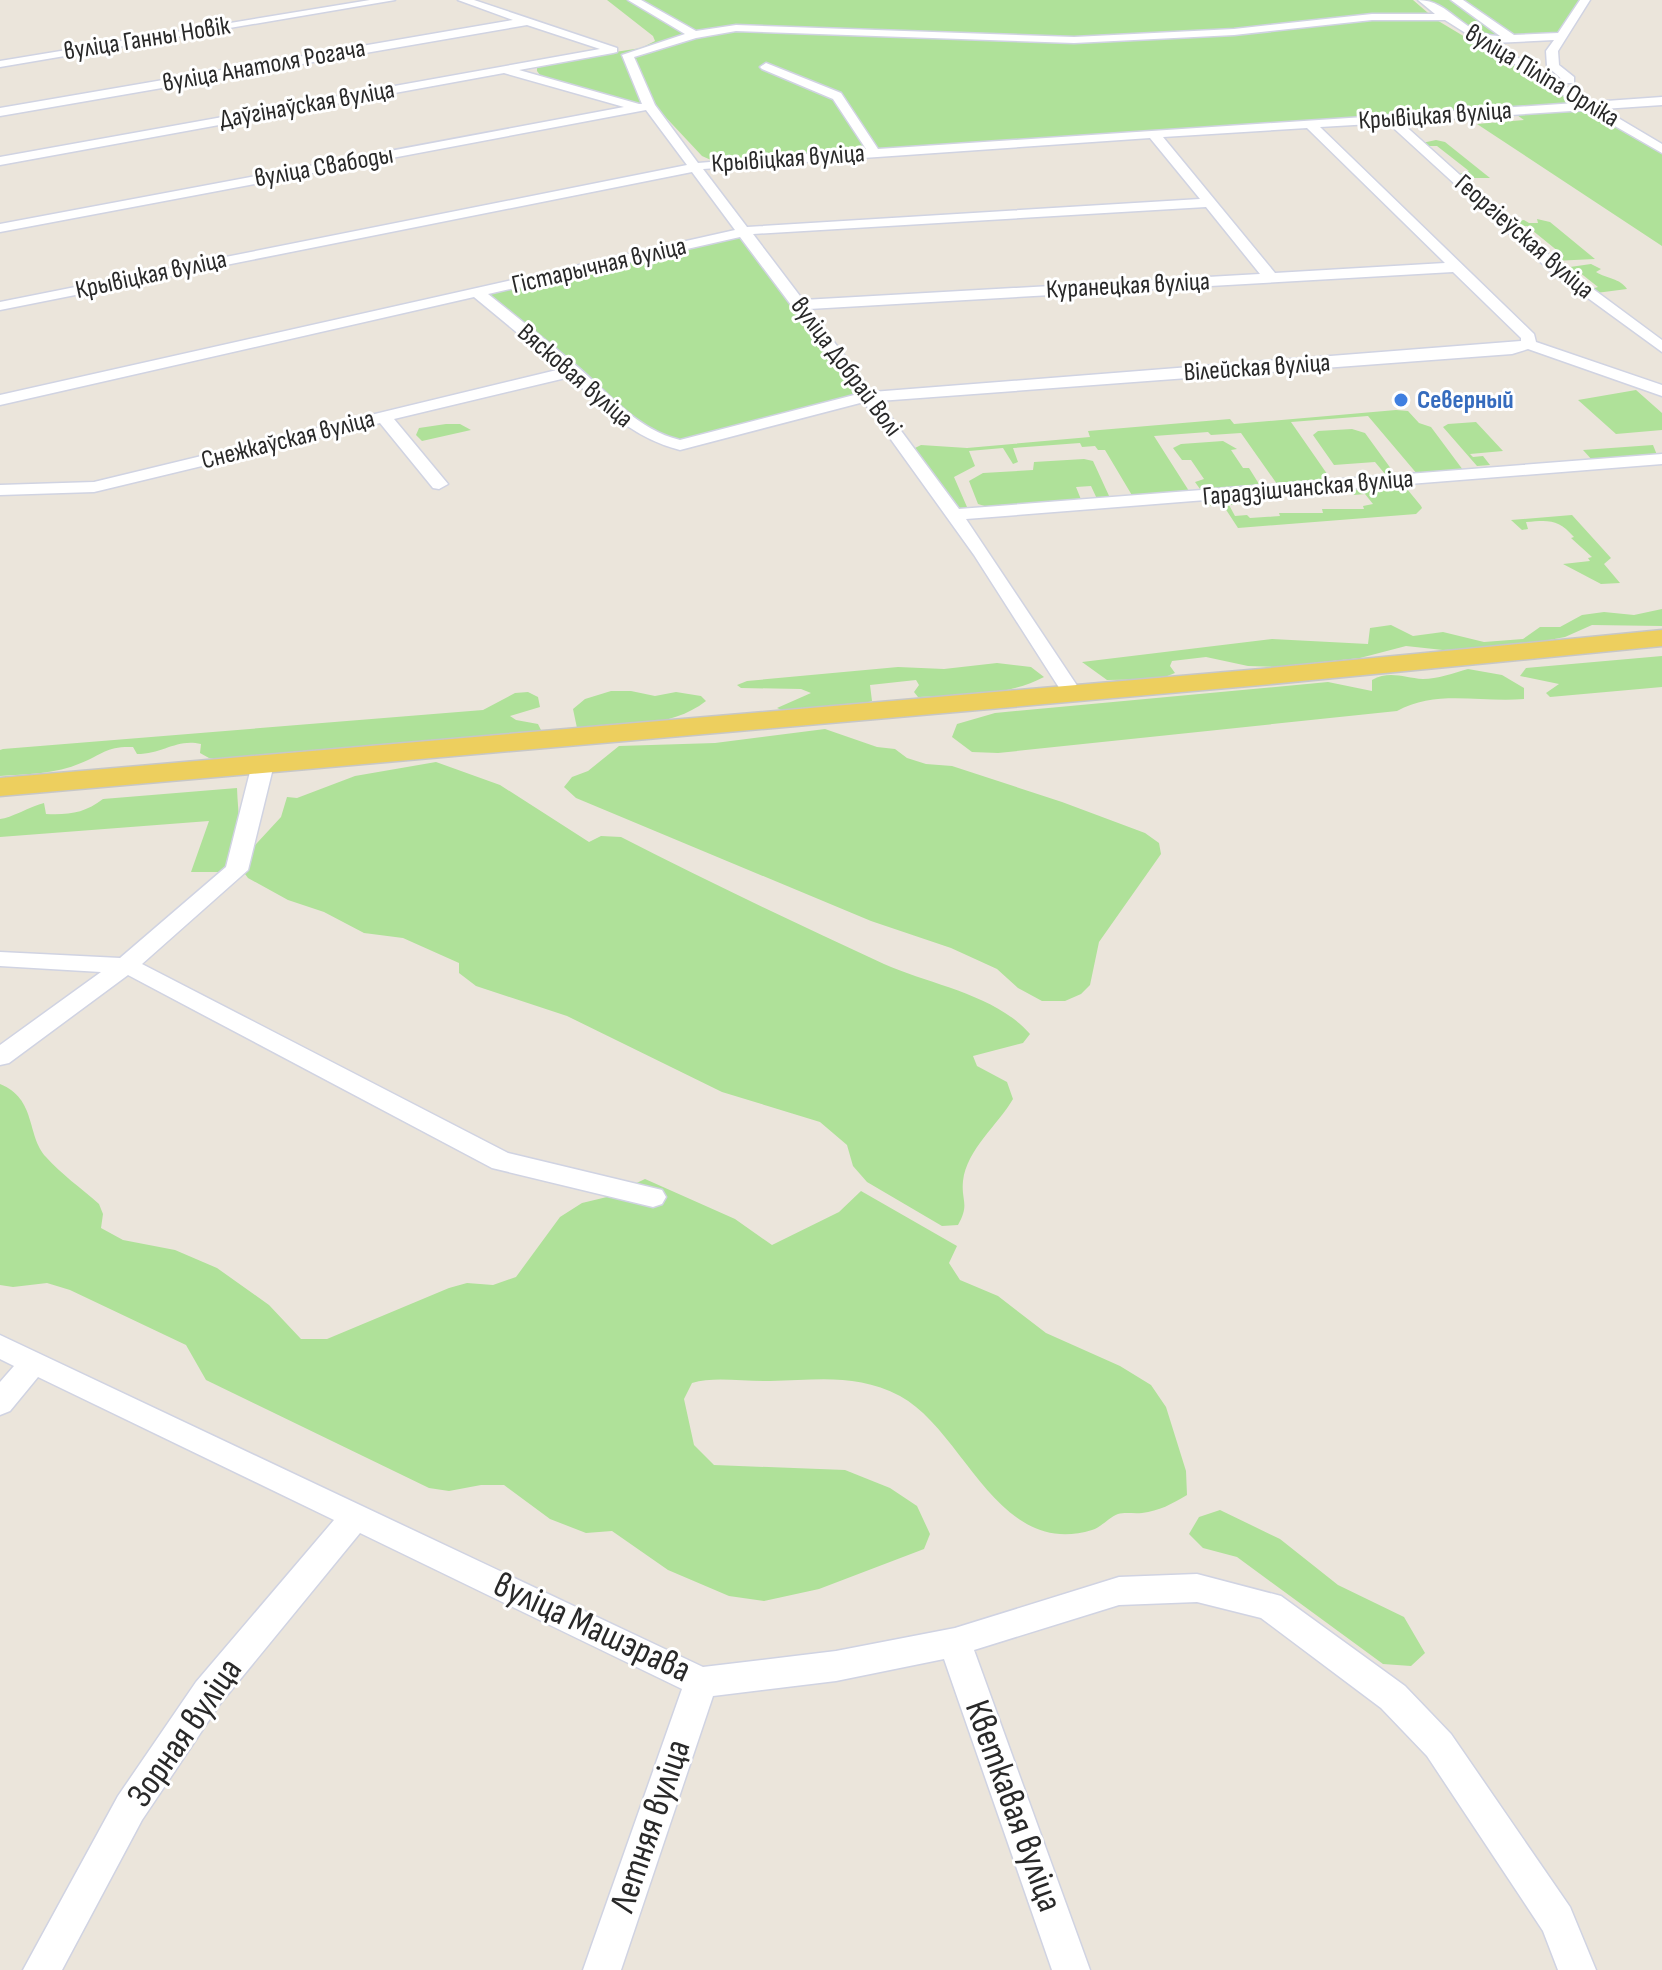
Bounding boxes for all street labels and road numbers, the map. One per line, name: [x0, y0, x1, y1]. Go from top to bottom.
street label: вуліца Ганны Новік: [62, 11, 232, 67]
street label: вуліца Піліпа Орліка: [1459, 18, 1625, 134]
street label: вуліца Анатоля Рогача: [160, 33, 368, 99]
street label: Даўгінаўская вуліца: [217, 74, 397, 136]
street label: Крывіцкая вуліца: [1357, 95, 1513, 137]
street label: Крывіцкая вуліца: [710, 138, 866, 180]
street label: вуліца Свабоды: [252, 140, 396, 194]
street label: Георгіеўская вуліца: [1448, 168, 1600, 306]
street label: Гістарычная вуліца: [509, 231, 689, 301]
street label: Крывіцкая вуліца: [73, 244, 229, 306]
street label: Куранецкая вуліца: [1045, 266, 1211, 306]
street label: вуліца Добрай Волі: [784, 291, 908, 443]
street label: Вясковая вуліца: [511, 317, 639, 435]
street label: Вілейская вуліца: [1183, 347, 1331, 389]
street label: Снежкаўская вуліца: [198, 403, 378, 477]
street label: Гарадзішчанская вуліца: [1201, 463, 1415, 513]
street label: вуліца Машэрава: [487, 1564, 697, 1692]
street label: Зорная вуліца: [118, 1650, 252, 1816]
street label: Кветкавая вуліца: [955, 1695, 1071, 1917]
street label: Летняя вуліца: [601, 1734, 701, 1919]

